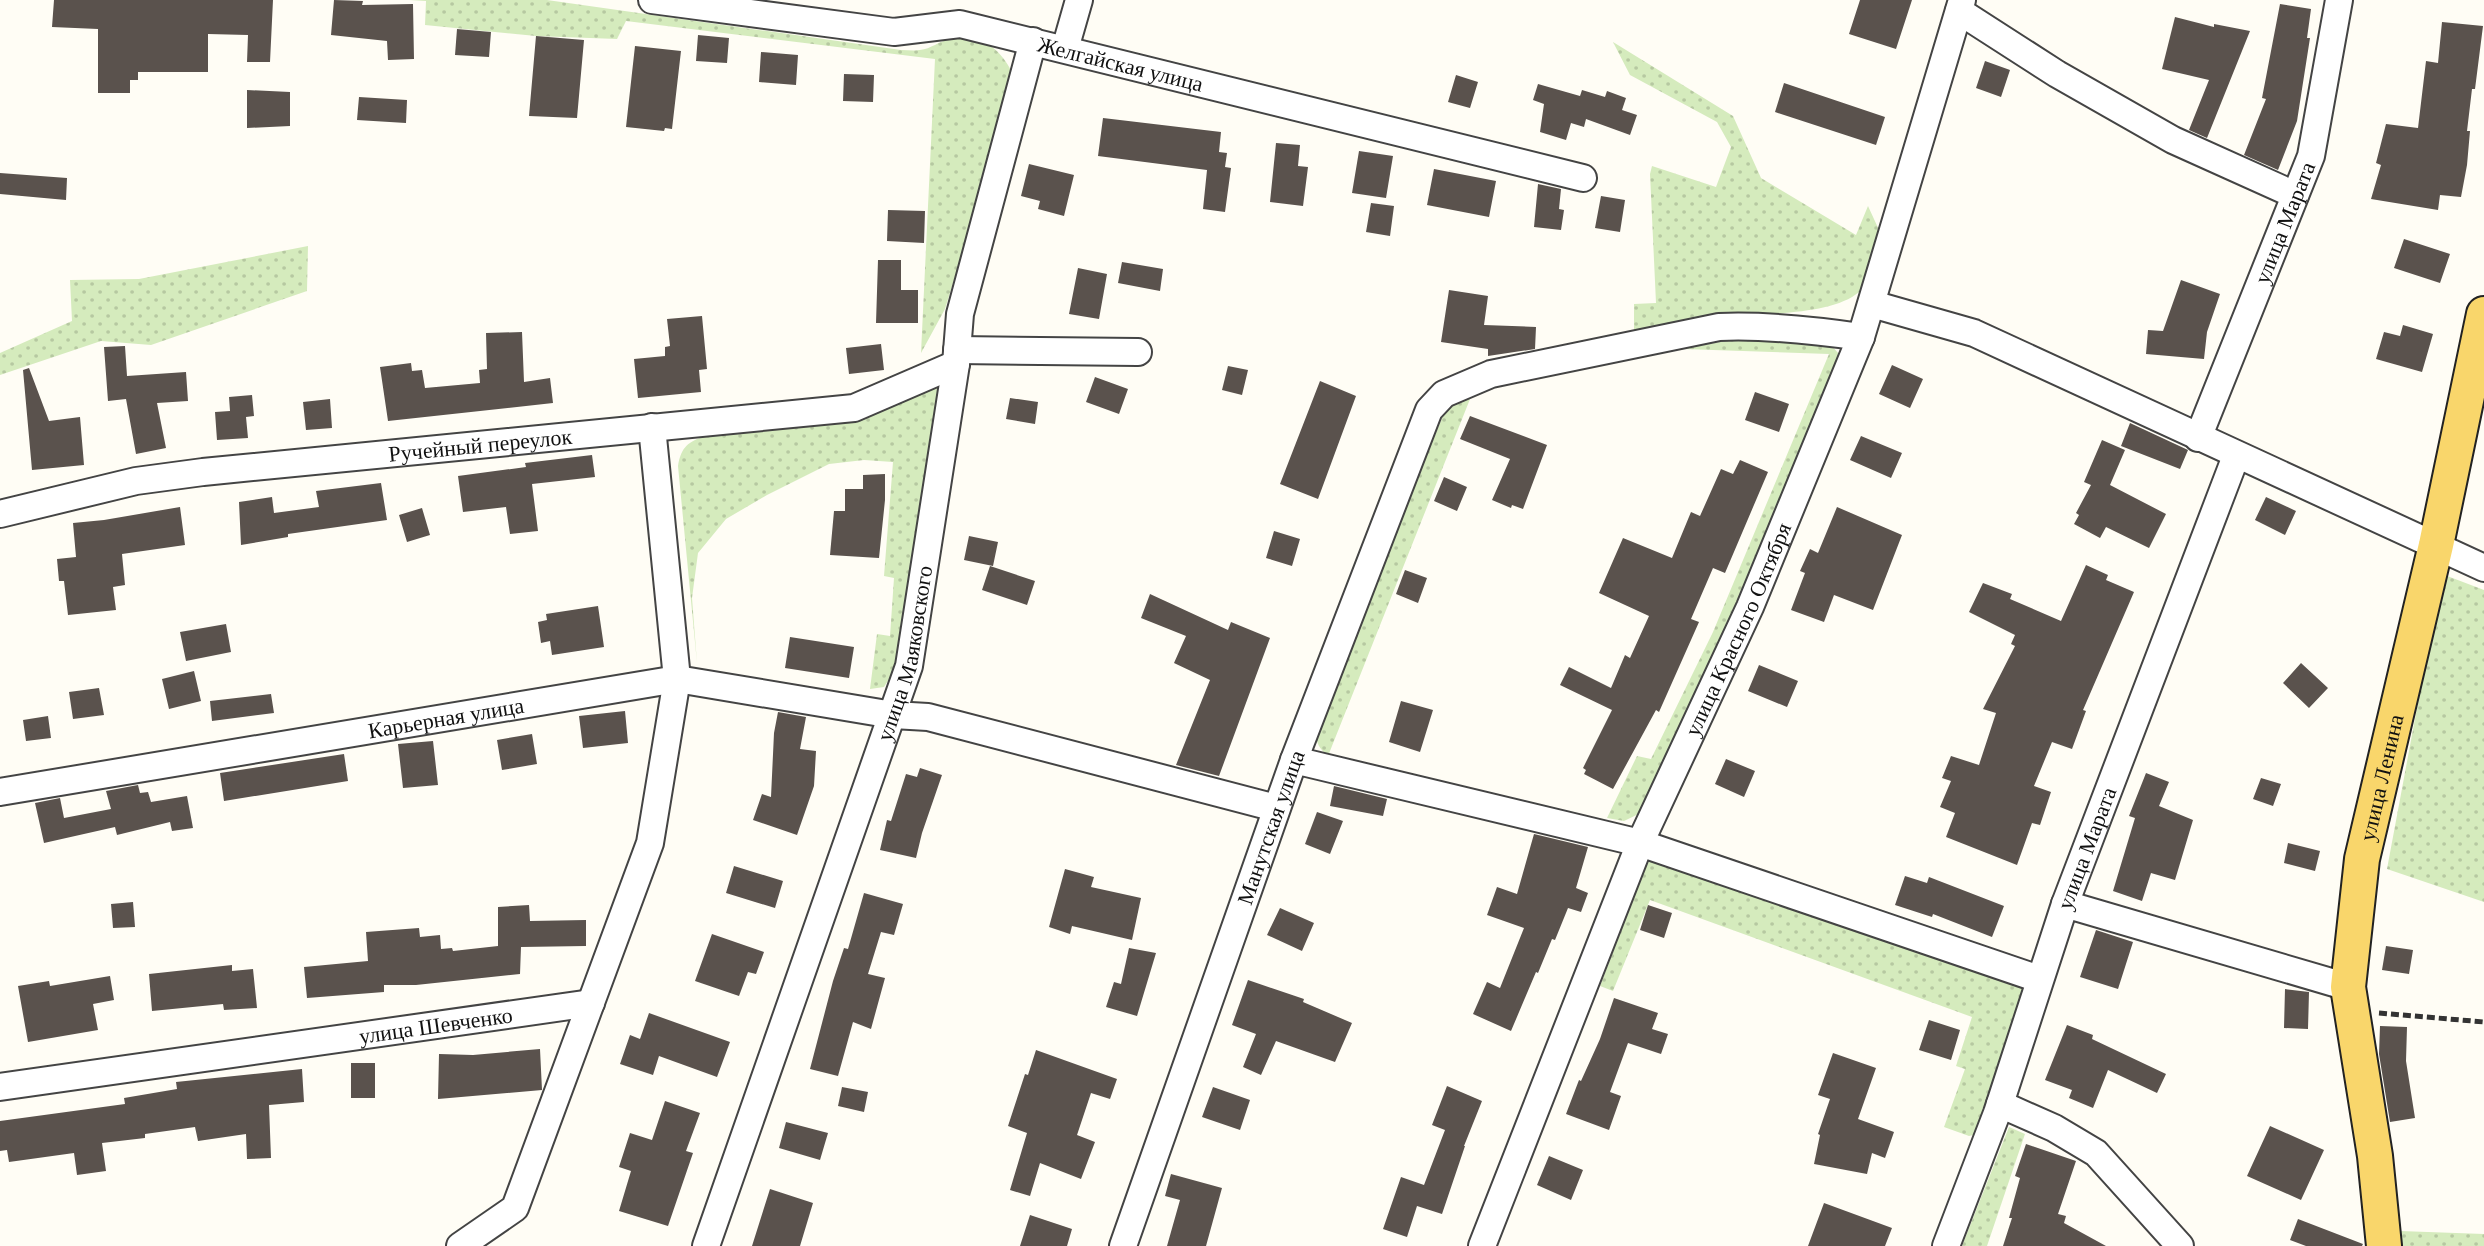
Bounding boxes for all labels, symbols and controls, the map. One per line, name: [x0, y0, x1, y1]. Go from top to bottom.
street label: Желгайская улица: [1035, 32, 1206, 97]
street label: улица Марата: [2249, 158, 2320, 287]
street label: Ручейный переулок: [387, 424, 573, 467]
street label: улица Красного Октября: [1680, 519, 1796, 740]
street label: улица Маяковского: [872, 564, 937, 744]
street label: Карьерная улица: [366, 693, 526, 743]
street label: улица Ленина: [2355, 712, 2409, 844]
street label: Манутская улица: [1232, 746, 1310, 908]
street label: улица Марата: [2052, 783, 2122, 913]
street label: улица Шевченко: [357, 1002, 514, 1049]

